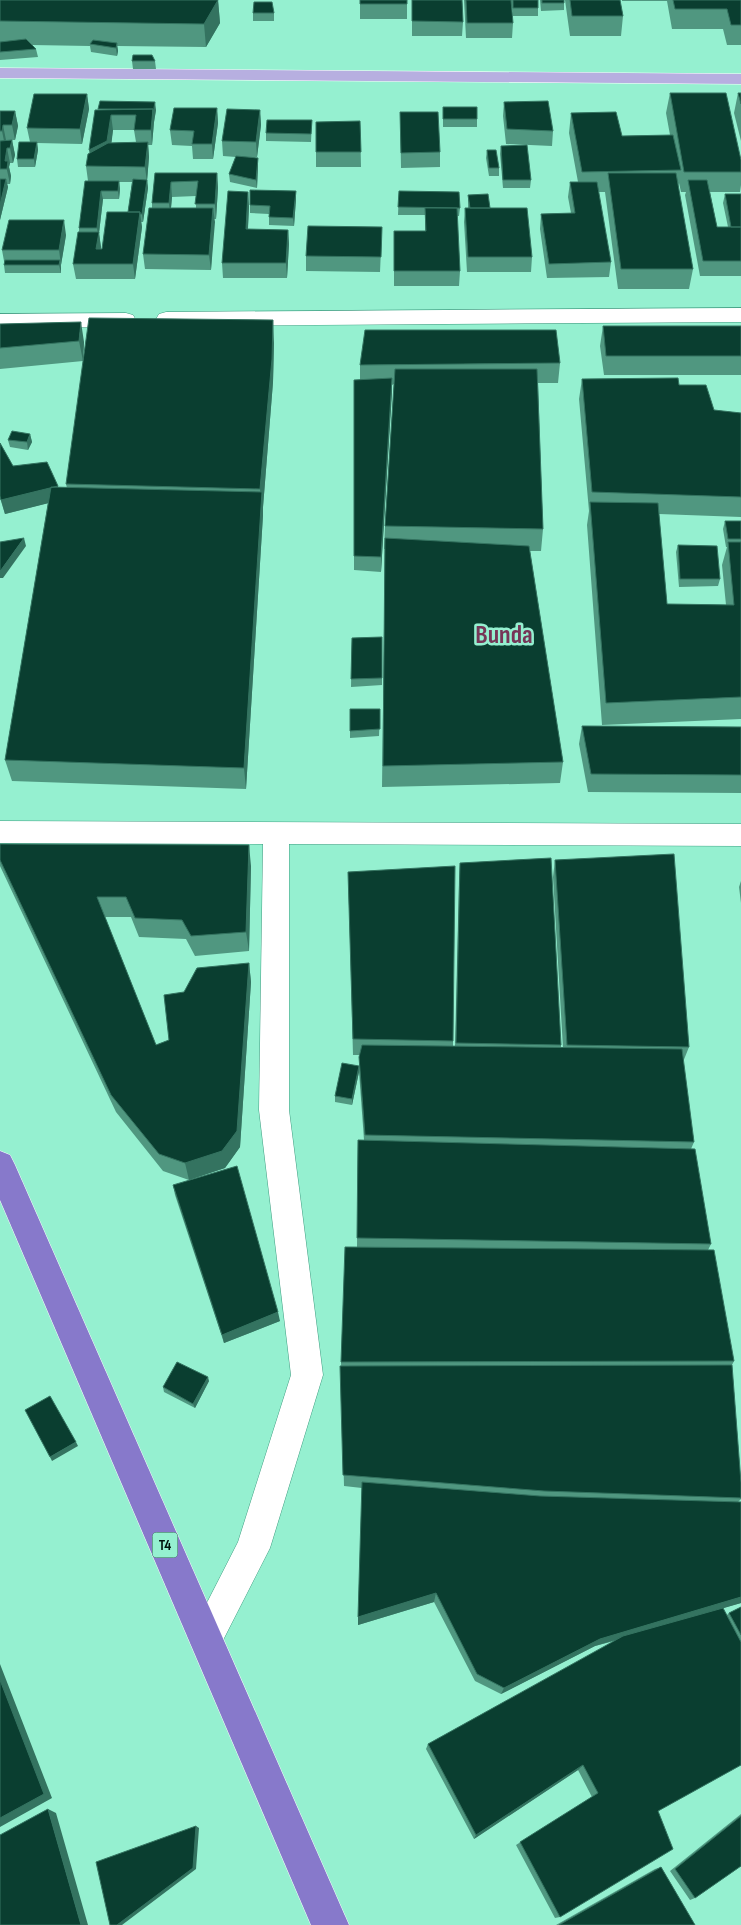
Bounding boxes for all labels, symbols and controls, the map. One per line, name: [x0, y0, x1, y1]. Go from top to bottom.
district label: Bunda: [475, 620, 533, 651]
road number: T4: [152, 1532, 178, 1558]

